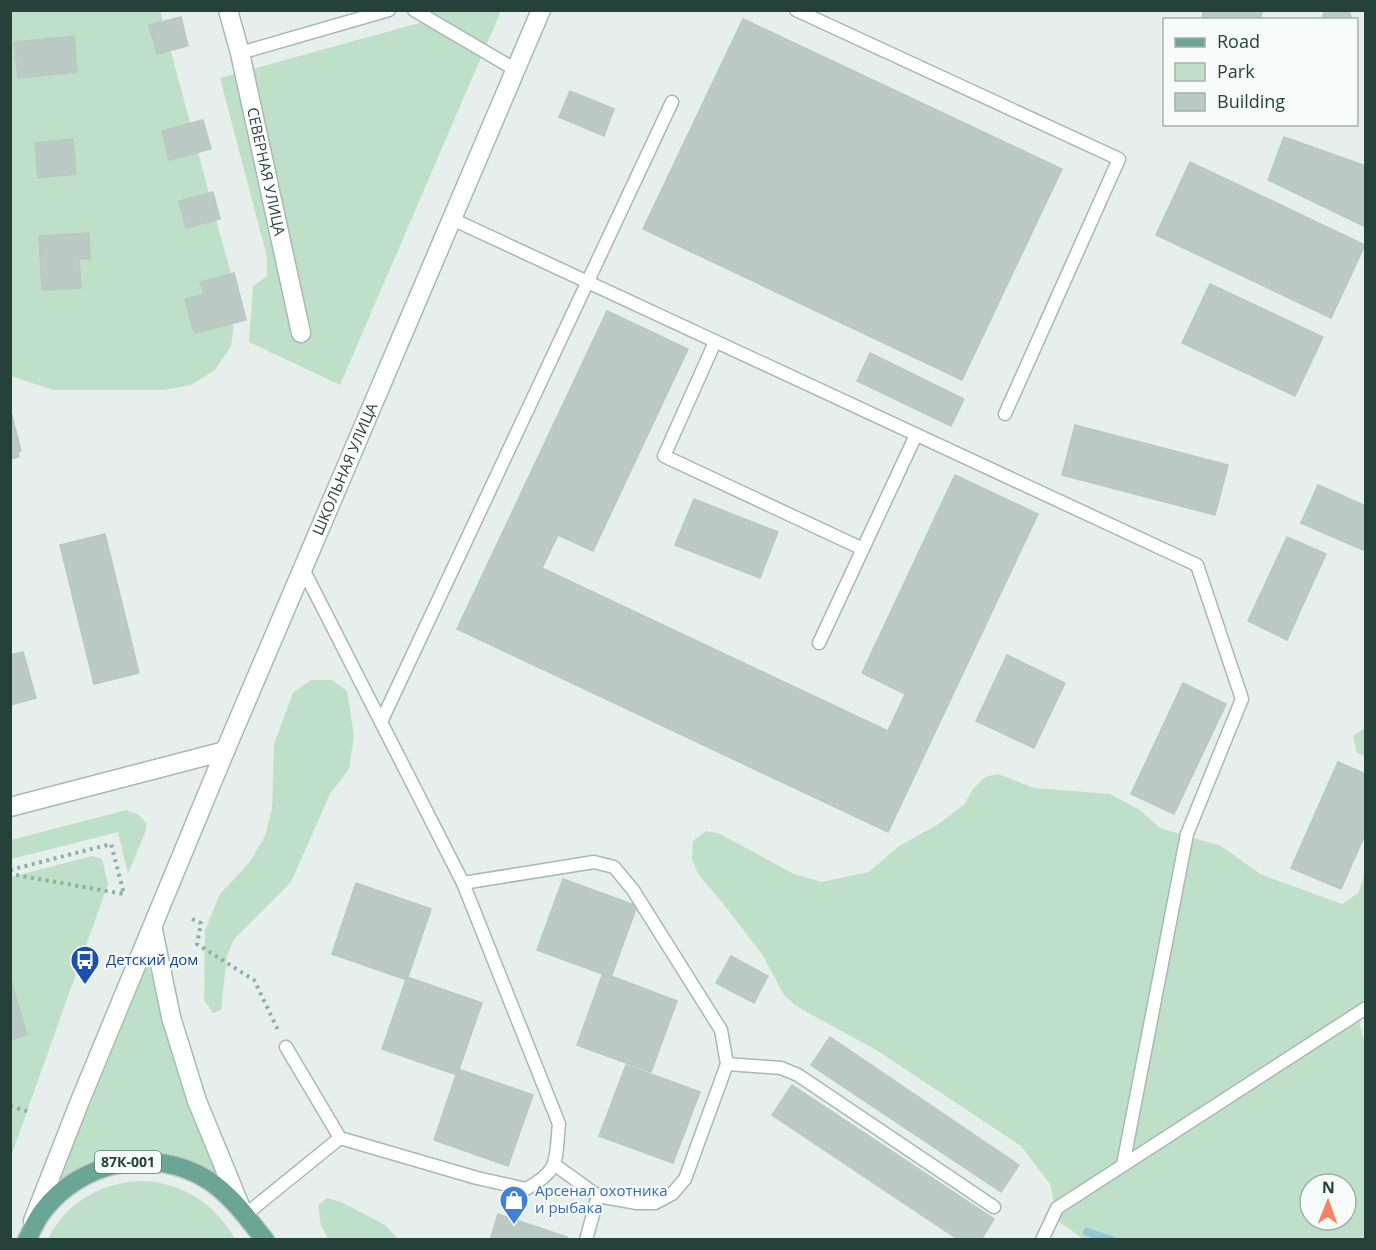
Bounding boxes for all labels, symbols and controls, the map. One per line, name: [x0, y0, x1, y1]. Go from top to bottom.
legend: [1163, 18, 1358, 126]
text: Road: [1217, 29, 1260, 53]
text: Park: [1217, 59, 1255, 83]
text: Building: [1217, 89, 1285, 113]
street label: СЕВЕРНАЯ УЛИЦА: [243, 105, 291, 238]
street label: ШКОЛЬНАЯ УЛИЦА: [307, 399, 381, 538]
bus stop icon: Детский дом: [69, 944, 101, 986]
place label: Детский дом: [106, 949, 198, 969]
road number: 87К-001: [95, 1151, 161, 1173]
north arrow: [1298, 1172, 1358, 1232]
text: N: [1322, 1176, 1335, 1198]
place label: Арсенал охотника и рыбака: [535, 1180, 668, 1217]
shop icon: Арсенал охотника и рыбака: [498, 1184, 530, 1226]

